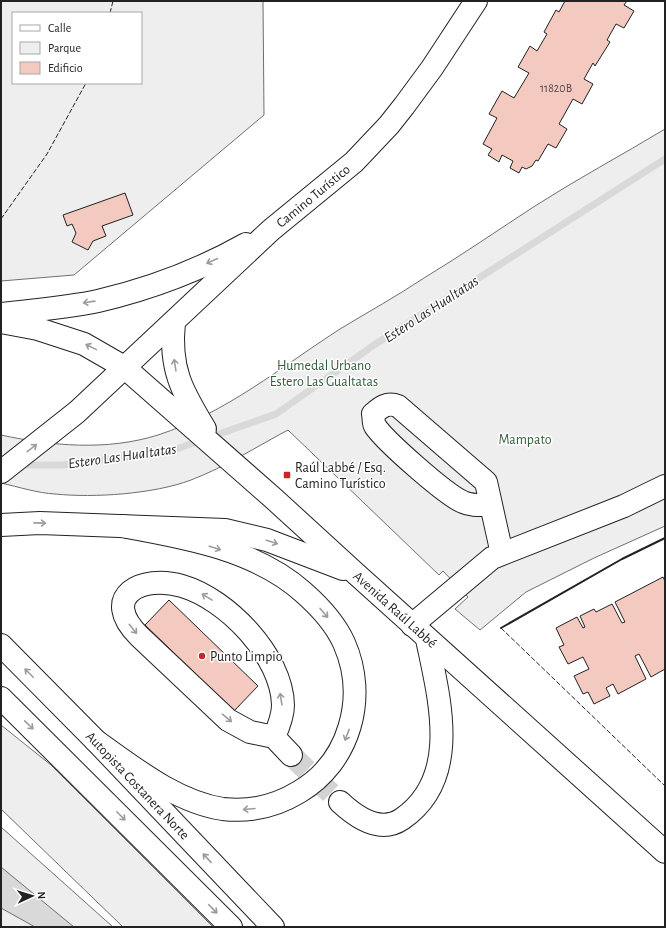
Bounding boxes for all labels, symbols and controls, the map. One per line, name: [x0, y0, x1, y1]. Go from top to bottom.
legend: [12, 12, 142, 84]
text: Calle: [48, 22, 71, 34]
text: Parque: [48, 42, 81, 54]
text: Edificio: [48, 62, 83, 74]
house number: 11820B: [540, 82, 572, 94]
street label: Camino Turístico: [274, 162, 353, 231]
one-way arrow: [207, 258, 219, 265]
water label: Estero Las Hualtatas: [381, 273, 481, 345]
one-way arrow: [83, 298, 96, 306]
one-way arrow: [85, 343, 97, 350]
one-way arrow: [171, 359, 179, 372]
park label: Humedal Urbano Estero Las Gualtatas: [270, 359, 378, 389]
park label: Mampato: [498, 433, 552, 447]
water label: Estero Las Hualtatas: [67, 441, 177, 472]
one-way arrow: [26, 443, 37, 452]
place label: Raúl Labbé / Esq. Camino Turístico: [295, 461, 386, 491]
marker: Raúl Labbé / Esq. Camino Turístico: [282, 470, 292, 480]
one-way arrow: [33, 519, 46, 527]
one-way arrow: [265, 539, 278, 546]
one-way arrow: [208, 544, 220, 552]
street label: Avenida Raúl Labbé: [350, 569, 439, 651]
one-way arrow: [202, 593, 213, 602]
one-way arrow: [320, 608, 329, 619]
one-way arrow: [128, 624, 137, 634]
place label: Punto Limpio: [210, 650, 283, 664]
marker: Punto Limpio: [197, 651, 207, 661]
one-way arrow: [24, 668, 34, 678]
one-way arrow: [277, 693, 285, 706]
one-way arrow: [221, 714, 232, 723]
one-way arrow: [24, 720, 34, 730]
one-way arrow: [343, 728, 351, 740]
street label: Autopista Costanera Norte: [83, 729, 192, 843]
one-way arrow: [243, 805, 256, 813]
one-way arrow: [116, 811, 126, 821]
one-way arrow: [203, 854, 212, 864]
north arrow: [12, 876, 52, 916]
text: N: [36, 891, 47, 900]
one-way arrow: [208, 904, 218, 914]

